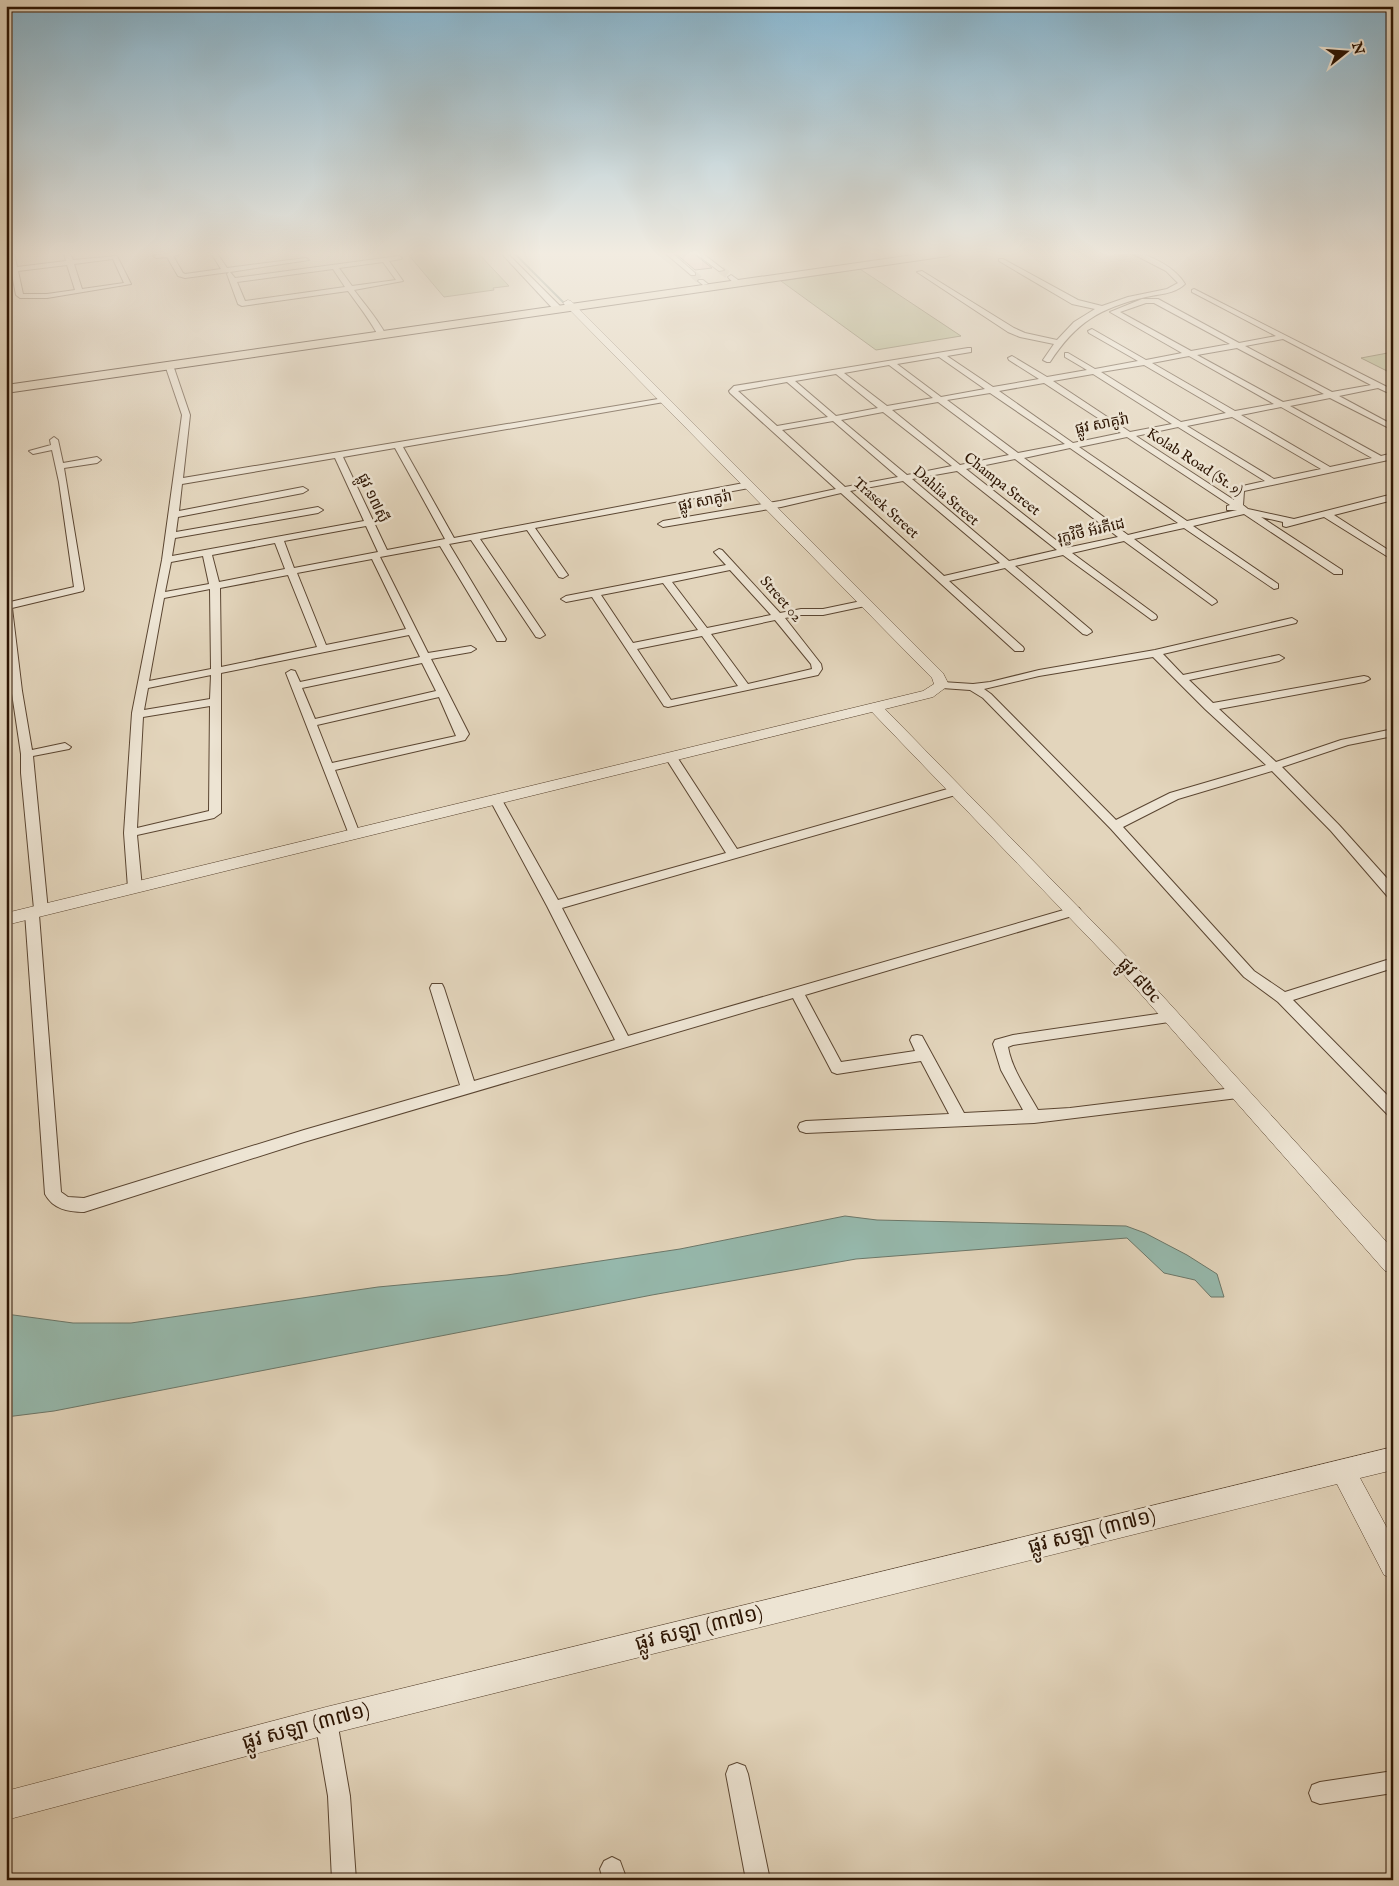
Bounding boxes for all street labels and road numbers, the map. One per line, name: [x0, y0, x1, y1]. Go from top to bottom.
street label: ផ្លូវ សាគូរ៉ា: [1073, 409, 1131, 442]
street label: Kolab Road (St. 9): [1143, 424, 1247, 500]
street label: Champa Street: [960, 448, 1044, 520]
street label: Dahlia Street: [909, 462, 983, 530]
street label: ផ្លូវ ១៧ស៊ី: [350, 470, 393, 527]
street label: Trasek Street: [849, 473, 923, 543]
street label: ផ្លូវ សាគូរ៉ា: [676, 486, 734, 519]
street label: រុក្ខវិថី អ័រគីដេ: [1055, 513, 1127, 548]
street label: Street 02: [756, 572, 806, 626]
street label: ផ្លូវ ៨២c: [1110, 953, 1166, 1011]
street label: ផ្លូវ សឡា (៣៧១): [1025, 1503, 1160, 1565]
street label: ផ្លូវ សឡា (៣៧១): [632, 1600, 767, 1662]
street label: ផ្លូវ សឡា (៣៧១): [239, 1697, 374, 1761]

